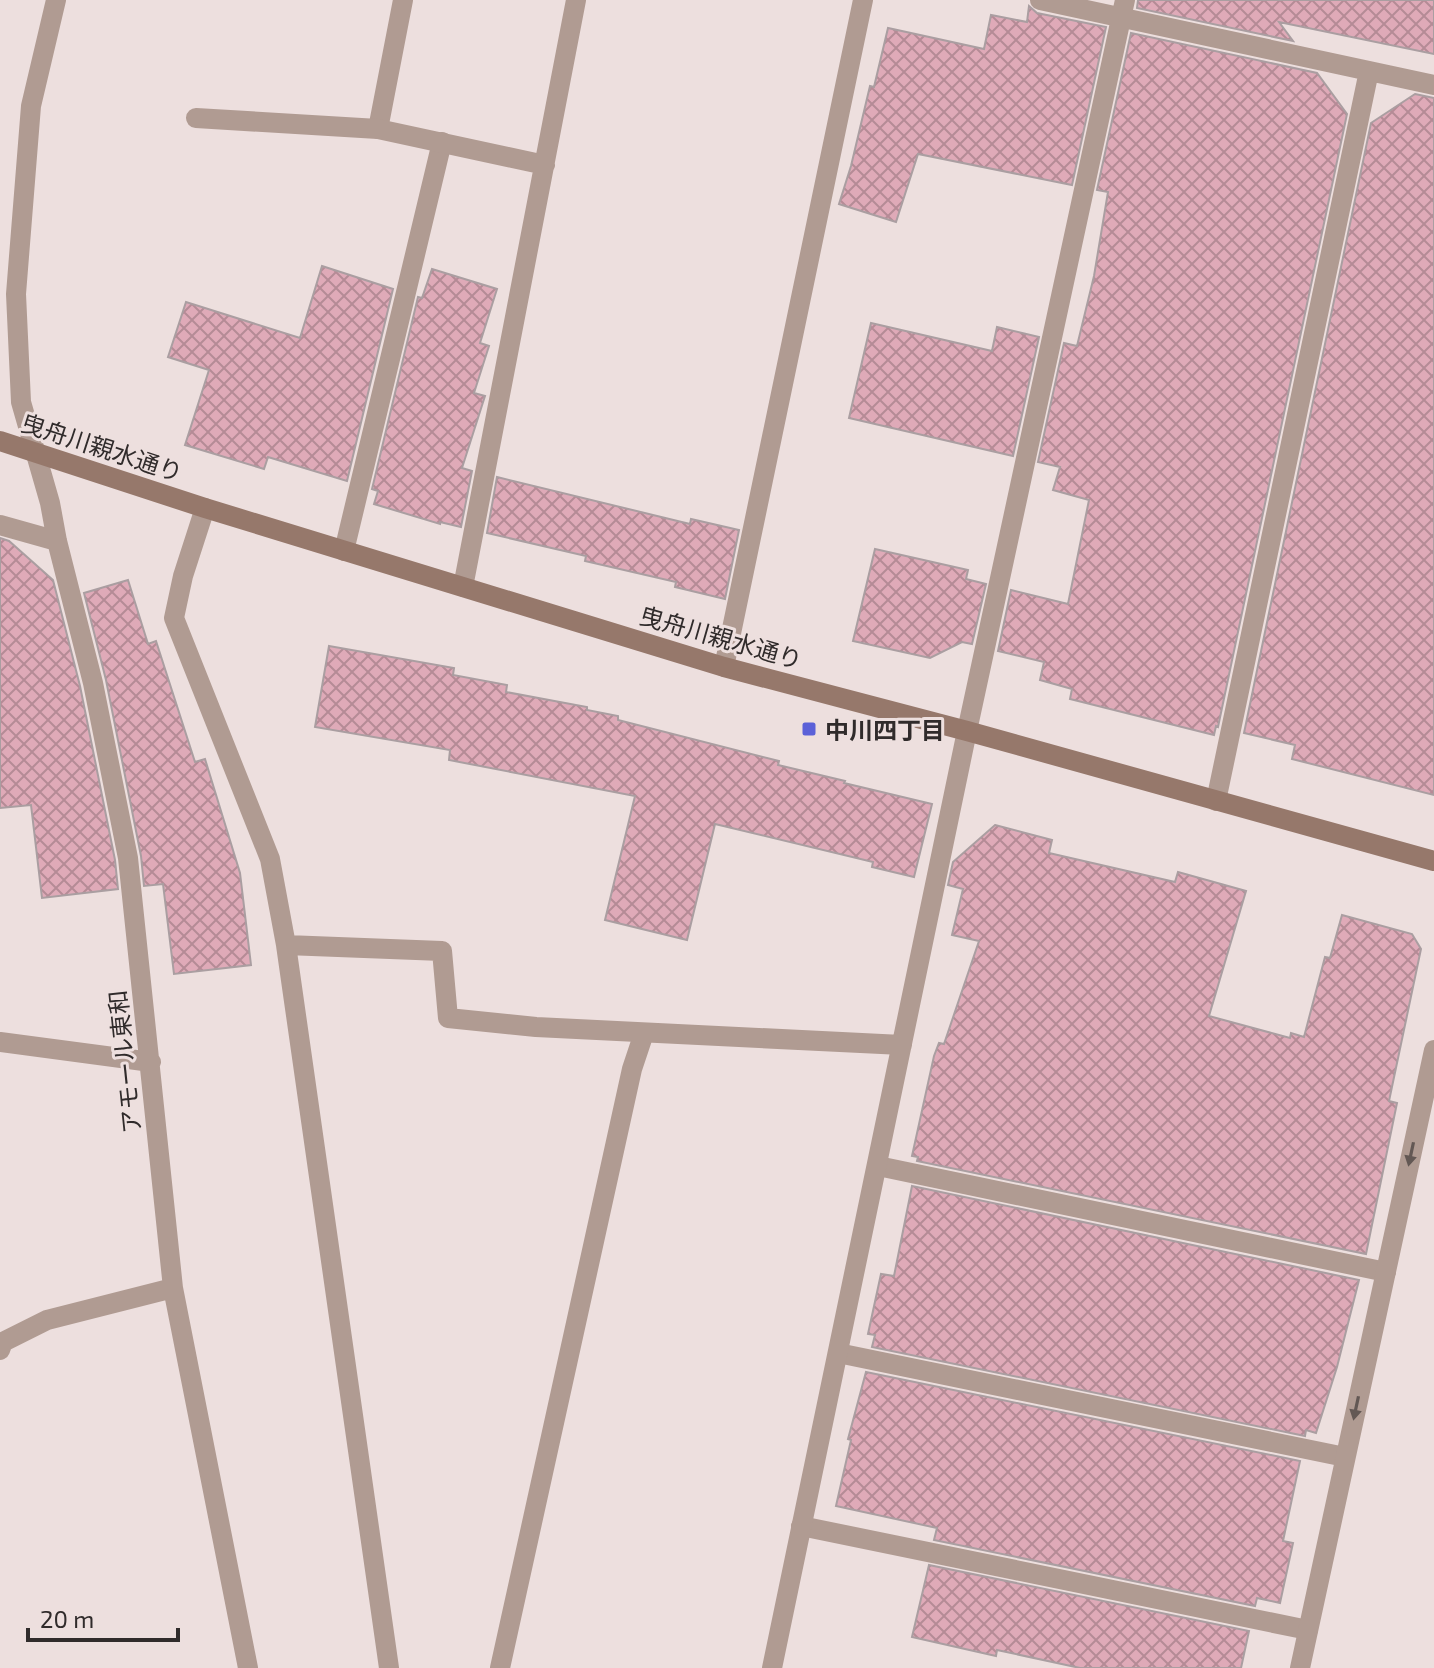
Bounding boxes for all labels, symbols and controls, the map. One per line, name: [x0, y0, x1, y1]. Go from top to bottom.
street label: 曳舟川親水通り: [18, 407, 186, 487]
street label: 曳舟川親水通り: [636, 600, 806, 674]
place label: 中川四丁目: [825, 715, 945, 744]
marker: 中川四丁目: [800, 720, 818, 738]
street label: アモール東和: [102, 989, 146, 1135]
one-way arrow: [1404, 1142, 1417, 1167]
one-way arrow: [1349, 1396, 1362, 1421]
scale bar: [28, 1592, 178, 1642]
text: 20 m: [40, 1604, 94, 1633]

